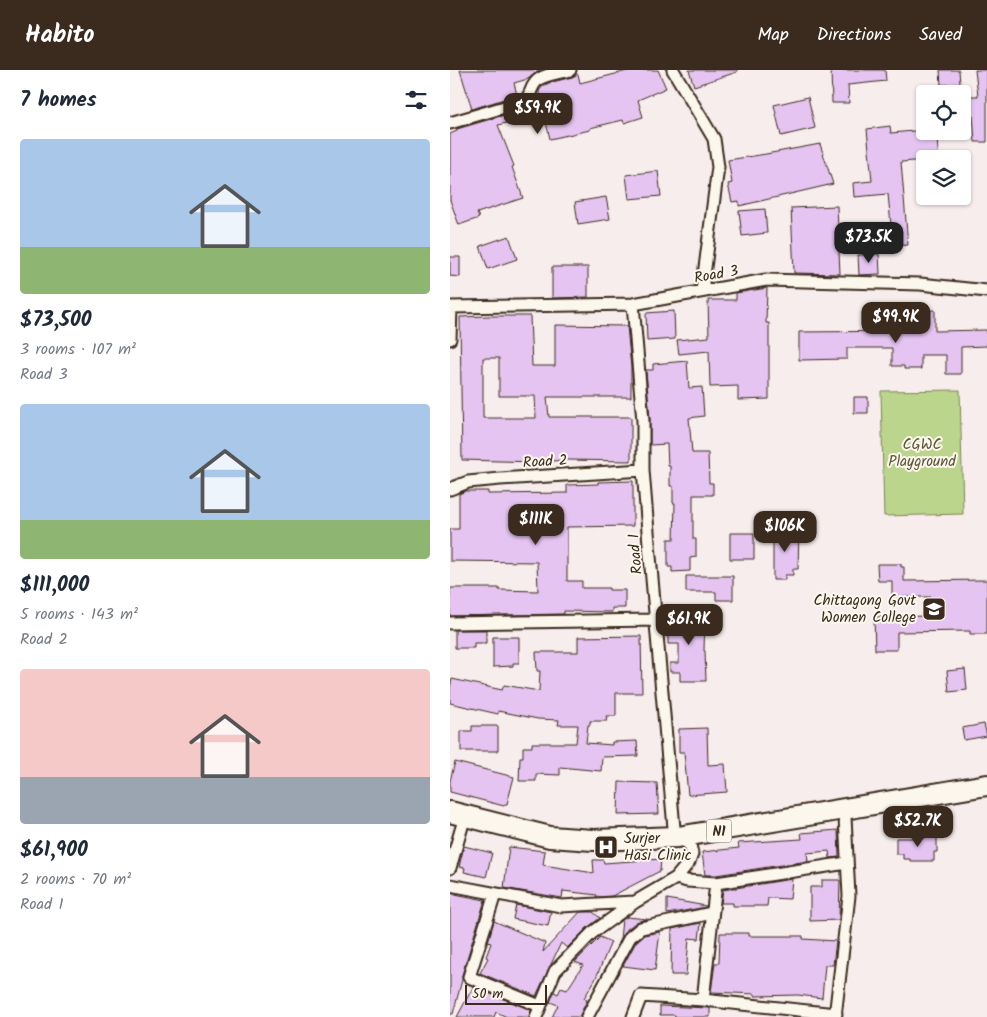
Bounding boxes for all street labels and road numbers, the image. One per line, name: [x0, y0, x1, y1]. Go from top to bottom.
street label: Road 3: [692, 259, 741, 291]
street label: Road 2: [522, 449, 568, 475]
street label: Road 1: [622, 532, 650, 575]
road number: N1: [706, 819, 732, 842]

